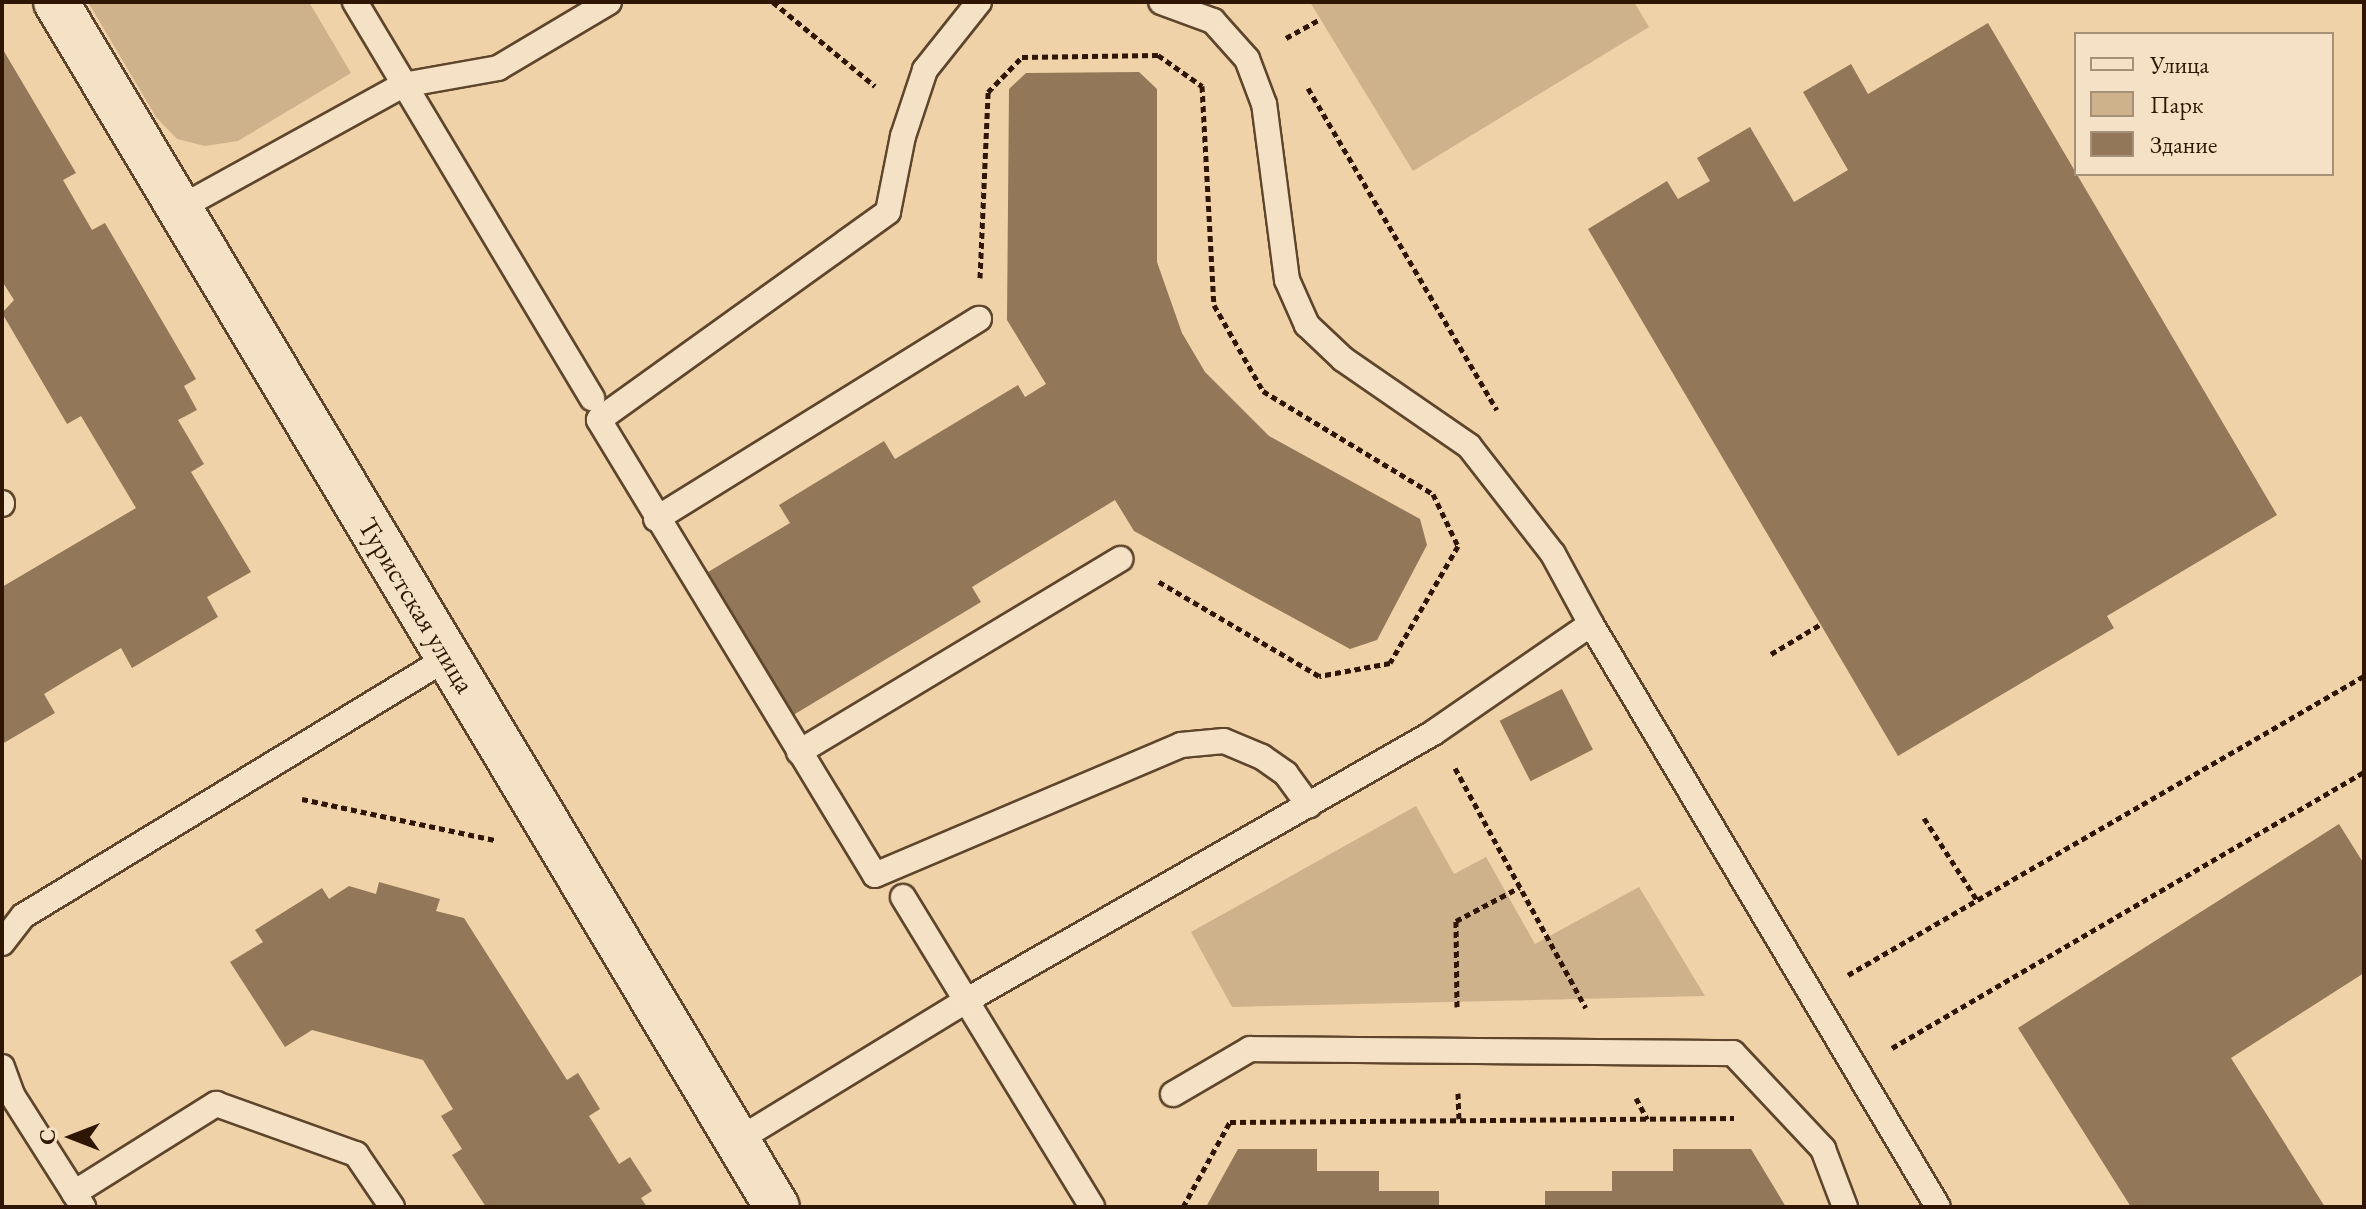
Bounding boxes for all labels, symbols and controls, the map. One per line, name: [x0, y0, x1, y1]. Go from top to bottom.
legend: [2074, 32, 2334, 176]
text: Улица: [2150, 49, 2209, 80]
text: Парк: [2150, 89, 2203, 120]
text: Здание: [2150, 129, 2217, 160]
street label: Туристская улица: [351, 511, 483, 699]
north arrow: [32, 1097, 112, 1177]
text: С: [33, 1129, 62, 1145]

